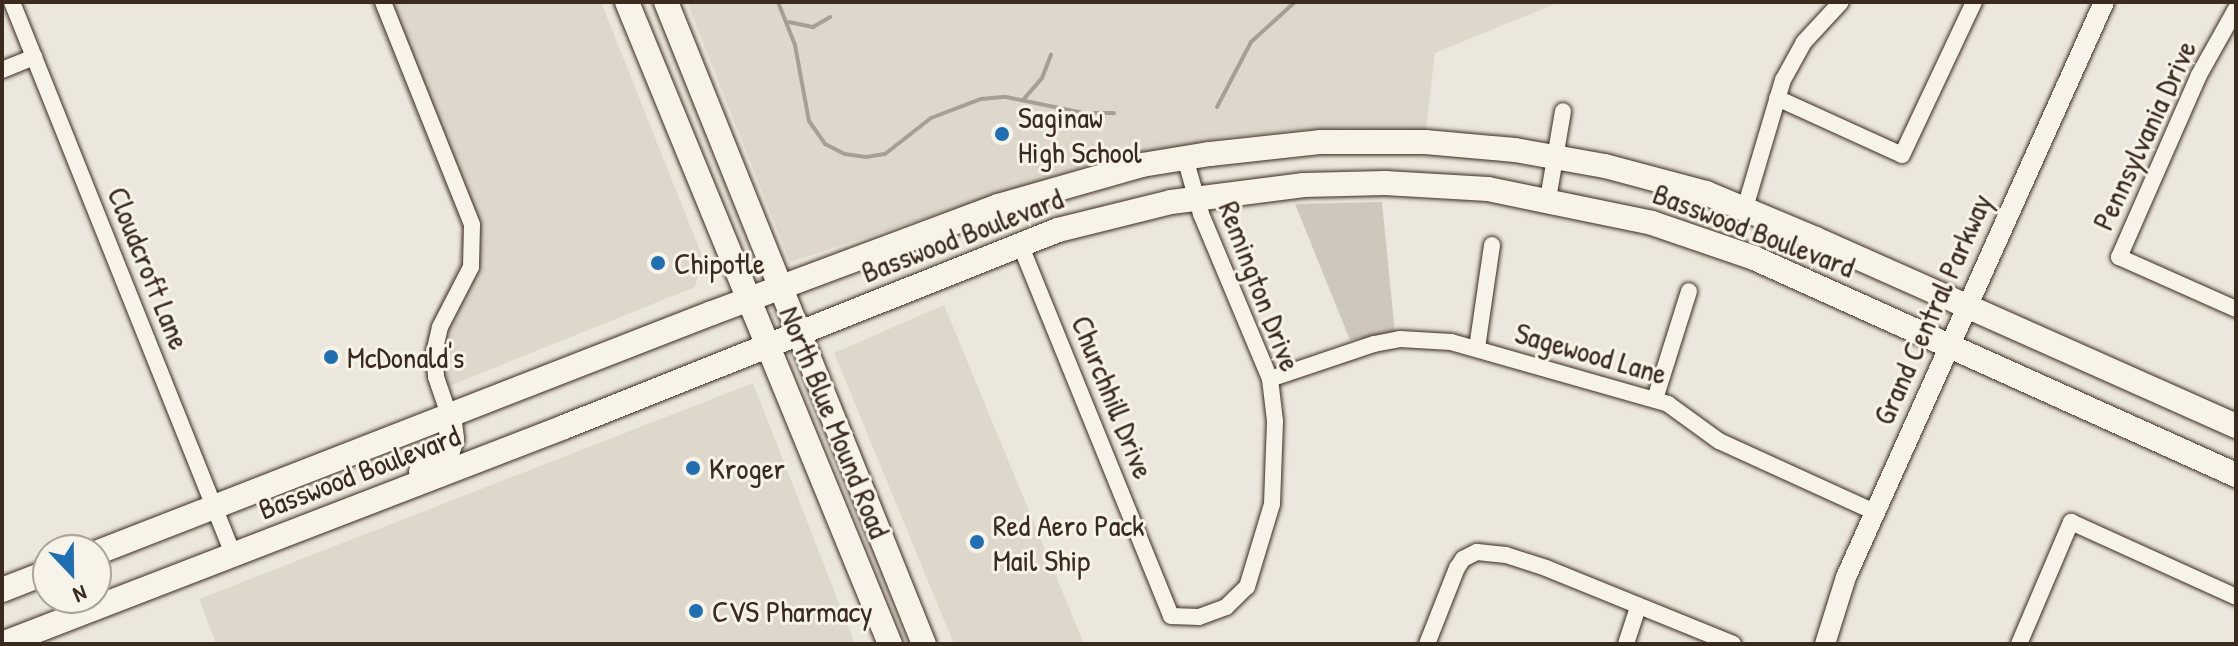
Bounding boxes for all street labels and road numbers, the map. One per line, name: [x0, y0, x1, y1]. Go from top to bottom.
street label: Pennsylvania Drive: [2084, 35, 2204, 235]
street label: Basswood Boulevard: [1648, 175, 1860, 285]
street label: Basswood Boulevard: [856, 180, 1068, 290]
street label: Cloudcroft Lane: [100, 182, 198, 354]
street label: Grand Central Parkway: [1865, 188, 1999, 430]
street label: Remington Drive: [1211, 196, 1309, 376]
street label: North Blue Mound Road: [772, 301, 898, 543]
street label: Churchhill Drive: [1064, 310, 1162, 484]
street label: Sagewood Lane: [1511, 314, 1671, 392]
street label: Basswood Boulevard: [253, 417, 465, 527]

